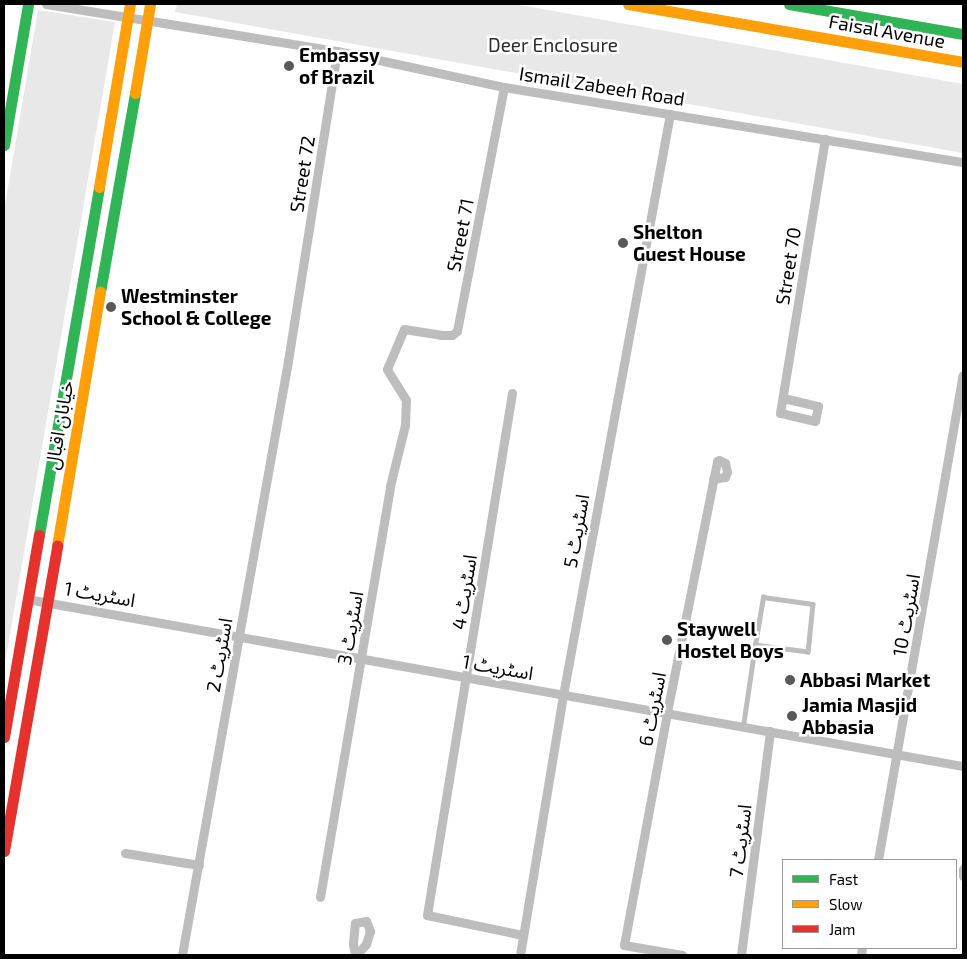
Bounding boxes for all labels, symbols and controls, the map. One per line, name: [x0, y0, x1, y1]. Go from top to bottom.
street label: Faisal Avenue: [827, 9, 947, 53]
park label: Deer Enclosure: [488, 34, 618, 56]
place label: Embassy of Brazil: [299, 44, 380, 88]
marker: Embassy of Brazil: [283, 60, 295, 72]
street label: Ismail Zabeeh Road: [517, 62, 687, 110]
street label: Street 72: [285, 134, 319, 214]
street label: Street 71: [442, 196, 478, 274]
place label: Shelton Guest House: [633, 221, 746, 265]
street label: Street 70: [771, 226, 805, 306]
marker: Shelton Guest House: [617, 237, 629, 249]
place label: Westminster School & College: [121, 285, 272, 329]
marker: Westminster School & College: [105, 301, 117, 313]
street label: خیابان اقبال: [40, 379, 78, 471]
street label: اسٹریٹ 5: [558, 492, 594, 570]
street label: اسٹریٹ 4: [447, 553, 481, 631]
street label: اسٹریٹ 10: [888, 572, 924, 658]
street label: اسٹریٹ 1: [63, 577, 137, 611]
street label: اسٹریٹ 3: [332, 589, 368, 667]
street label: اسٹریٹ 2: [201, 616, 237, 694]
place label: Staywell Hostel Boys: [677, 618, 784, 662]
marker: Staywell Hostel Boys: [661, 634, 673, 646]
street label: اسٹریٹ 1: [461, 650, 535, 684]
place label: Abbasi Market: [800, 669, 930, 691]
street label: اسٹریٹ 6: [634, 670, 670, 748]
marker: Abbasi Market: [784, 674, 796, 686]
place label: Jamia Masjid Abbasia: [802, 694, 917, 738]
marker: Jamia Masjid Abbasia: [786, 710, 798, 722]
street label: اسٹریٹ 7: [724, 803, 756, 879]
legend: [782, 859, 957, 949]
text: Fast: [829, 870, 858, 888]
text: Slow: [829, 895, 863, 913]
text: Jam: [829, 920, 855, 938]

